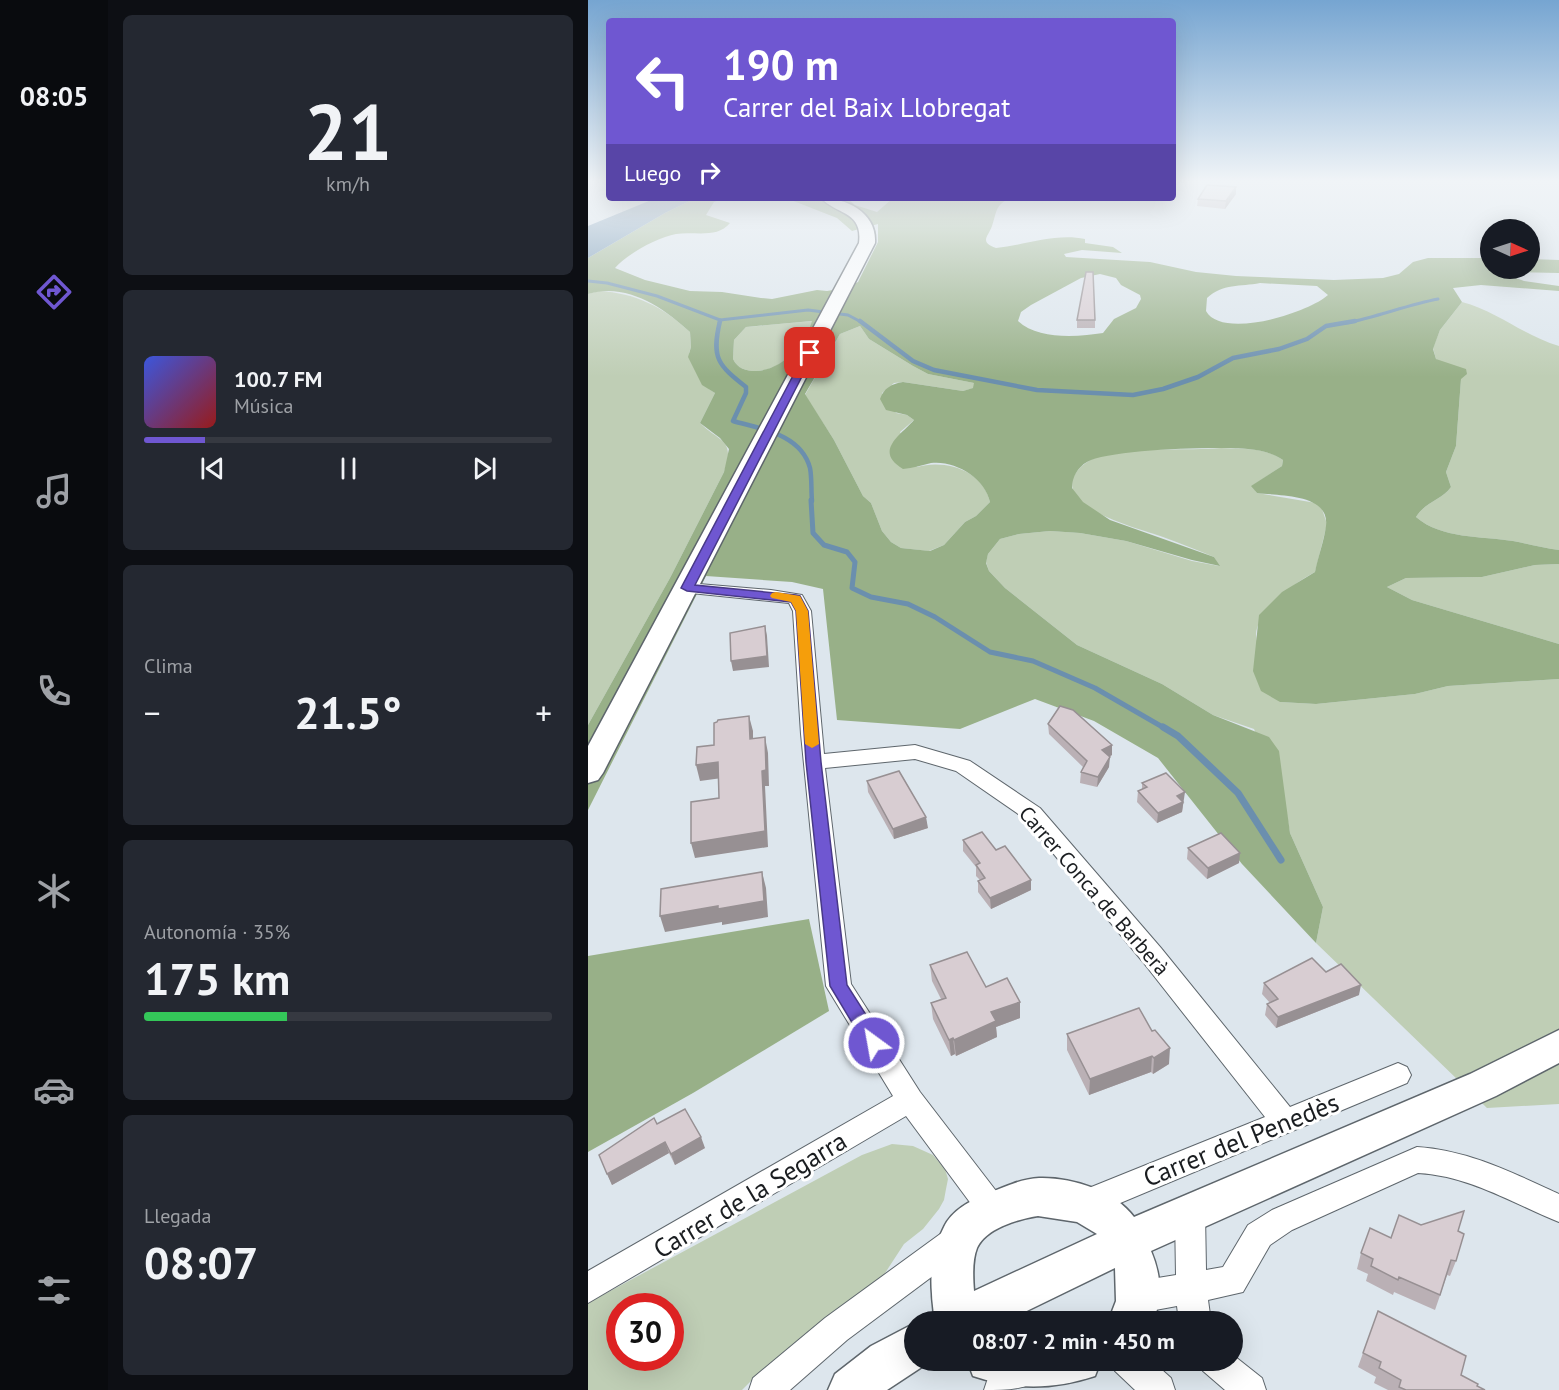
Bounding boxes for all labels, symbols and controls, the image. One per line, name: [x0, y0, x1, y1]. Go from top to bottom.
text: 190 m: [723, 37, 839, 92]
icon: left: [624, 42, 702, 120]
text: 08:05: [20, 79, 88, 113]
text: 21: [304, 81, 392, 182]
text: Carrer del Baix Llobregat: [723, 90, 1010, 124]
icon: right: [693, 156, 726, 189]
text: Luego: [624, 159, 681, 187]
text: km/h: [326, 171, 370, 197]
north arrow: [1480, 219, 1540, 279]
map controls: [1480, 219, 1540, 279]
icon: directions: [33, 271, 75, 313]
pin: [784, 327, 835, 378]
icon: arrive: [793, 336, 826, 369]
text: 100.7 FM: [234, 365, 322, 393]
text: Música: [234, 393, 293, 419]
icon: previous: [196, 452, 229, 485]
icon: pause: [332, 452, 365, 485]
icon: next: [468, 452, 501, 485]
icon: music: [33, 470, 75, 512]
text: Clima: [144, 653, 193, 679]
icon: phone: [33, 670, 75, 712]
text: 21.5°: [294, 683, 402, 741]
text: −: [144, 691, 161, 734]
text: +: [535, 691, 552, 734]
street label: Carrer Conca de Barberà: [1013, 800, 1175, 981]
icon: climate: [33, 870, 75, 912]
text: Autonomía · 35%: [144, 919, 290, 945]
text: 175 km: [144, 949, 290, 1007]
position arrow: [842, 1011, 906, 1075]
icon: car: [33, 1069, 75, 1111]
street label: Carrer del Penedès: [1138, 1085, 1343, 1194]
street label: Carrer de la Segarra: [647, 1124, 852, 1265]
text: Llegada: [144, 1203, 211, 1229]
text: 08:07: [144, 1233, 258, 1291]
icon: filters: [33, 1269, 75, 1311]
speed limit sign: 30: [606, 1293, 684, 1371]
text: 08:07 · 2 min · 450 m: [972, 1327, 1175, 1355]

